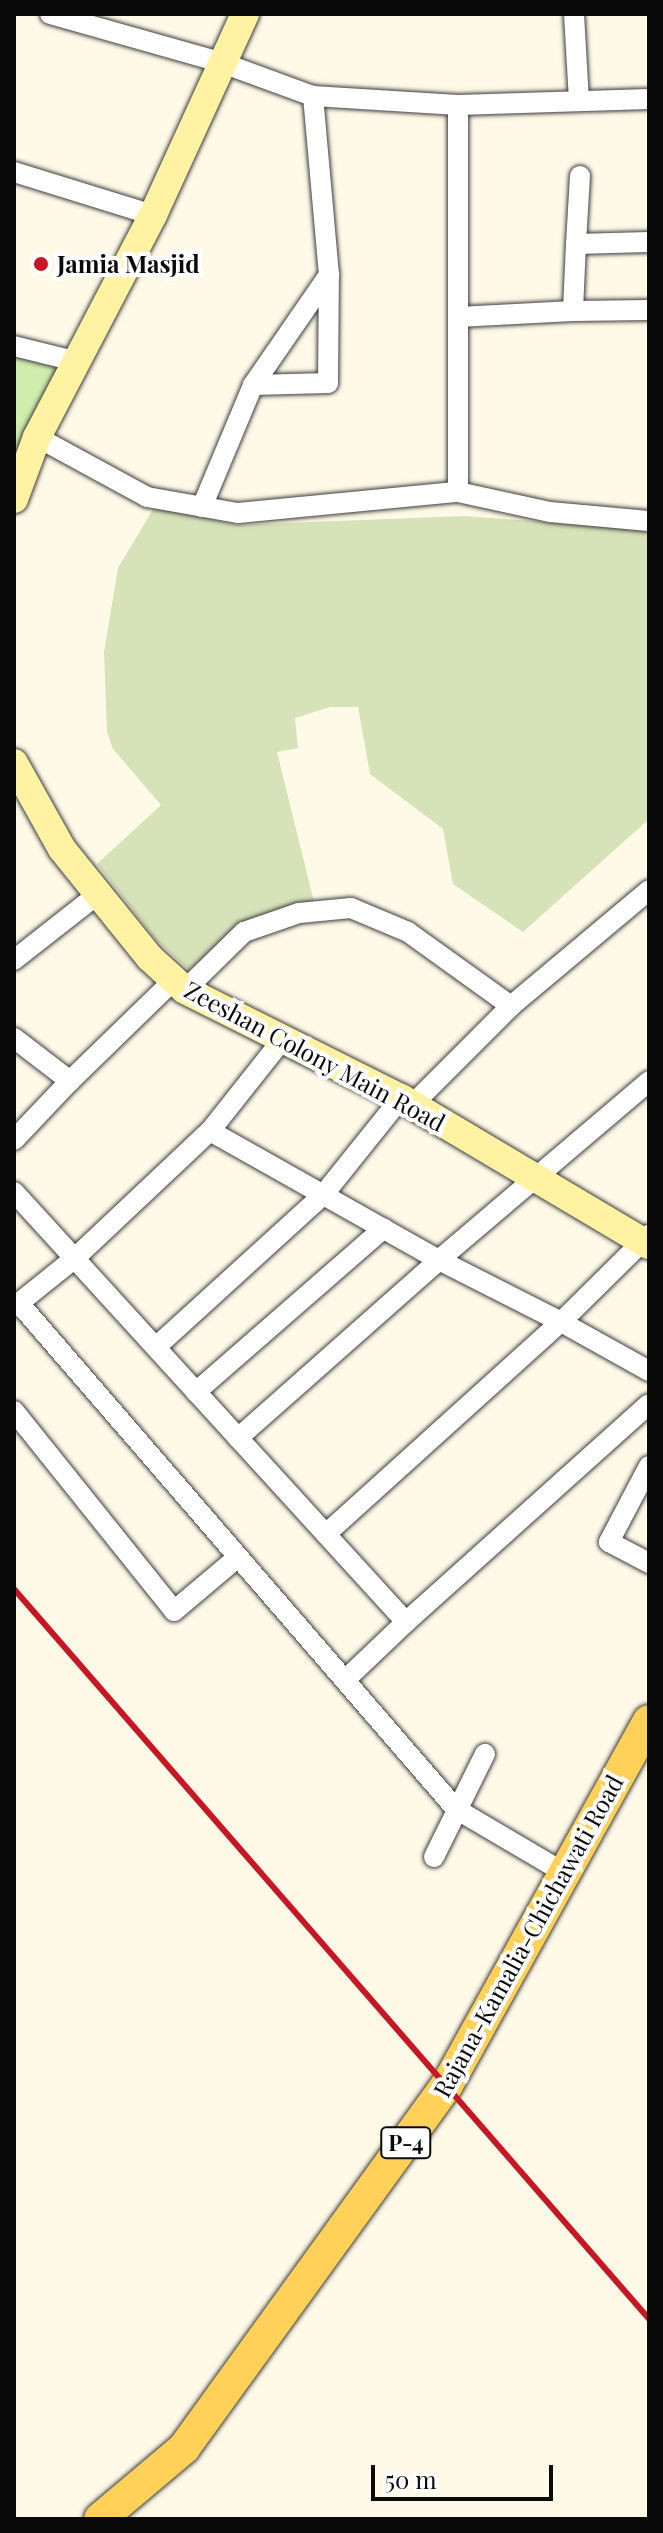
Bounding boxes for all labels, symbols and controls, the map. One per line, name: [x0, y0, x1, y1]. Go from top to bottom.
place label: Jamia Masjid: [57, 250, 200, 278]
marker: Jamia Masjid: [32, 255, 50, 273]
street label: Zeeshan Colony Main Road: [180, 975, 450, 1137]
street label: Rajana-Kamalia-Chichawati Road: [427, 1770, 629, 2102]
road number: P-4: [380, 2125, 432, 2161]
scale bar: [375, 2449, 557, 2499]
text: 50 m: [385, 2463, 437, 2495]

